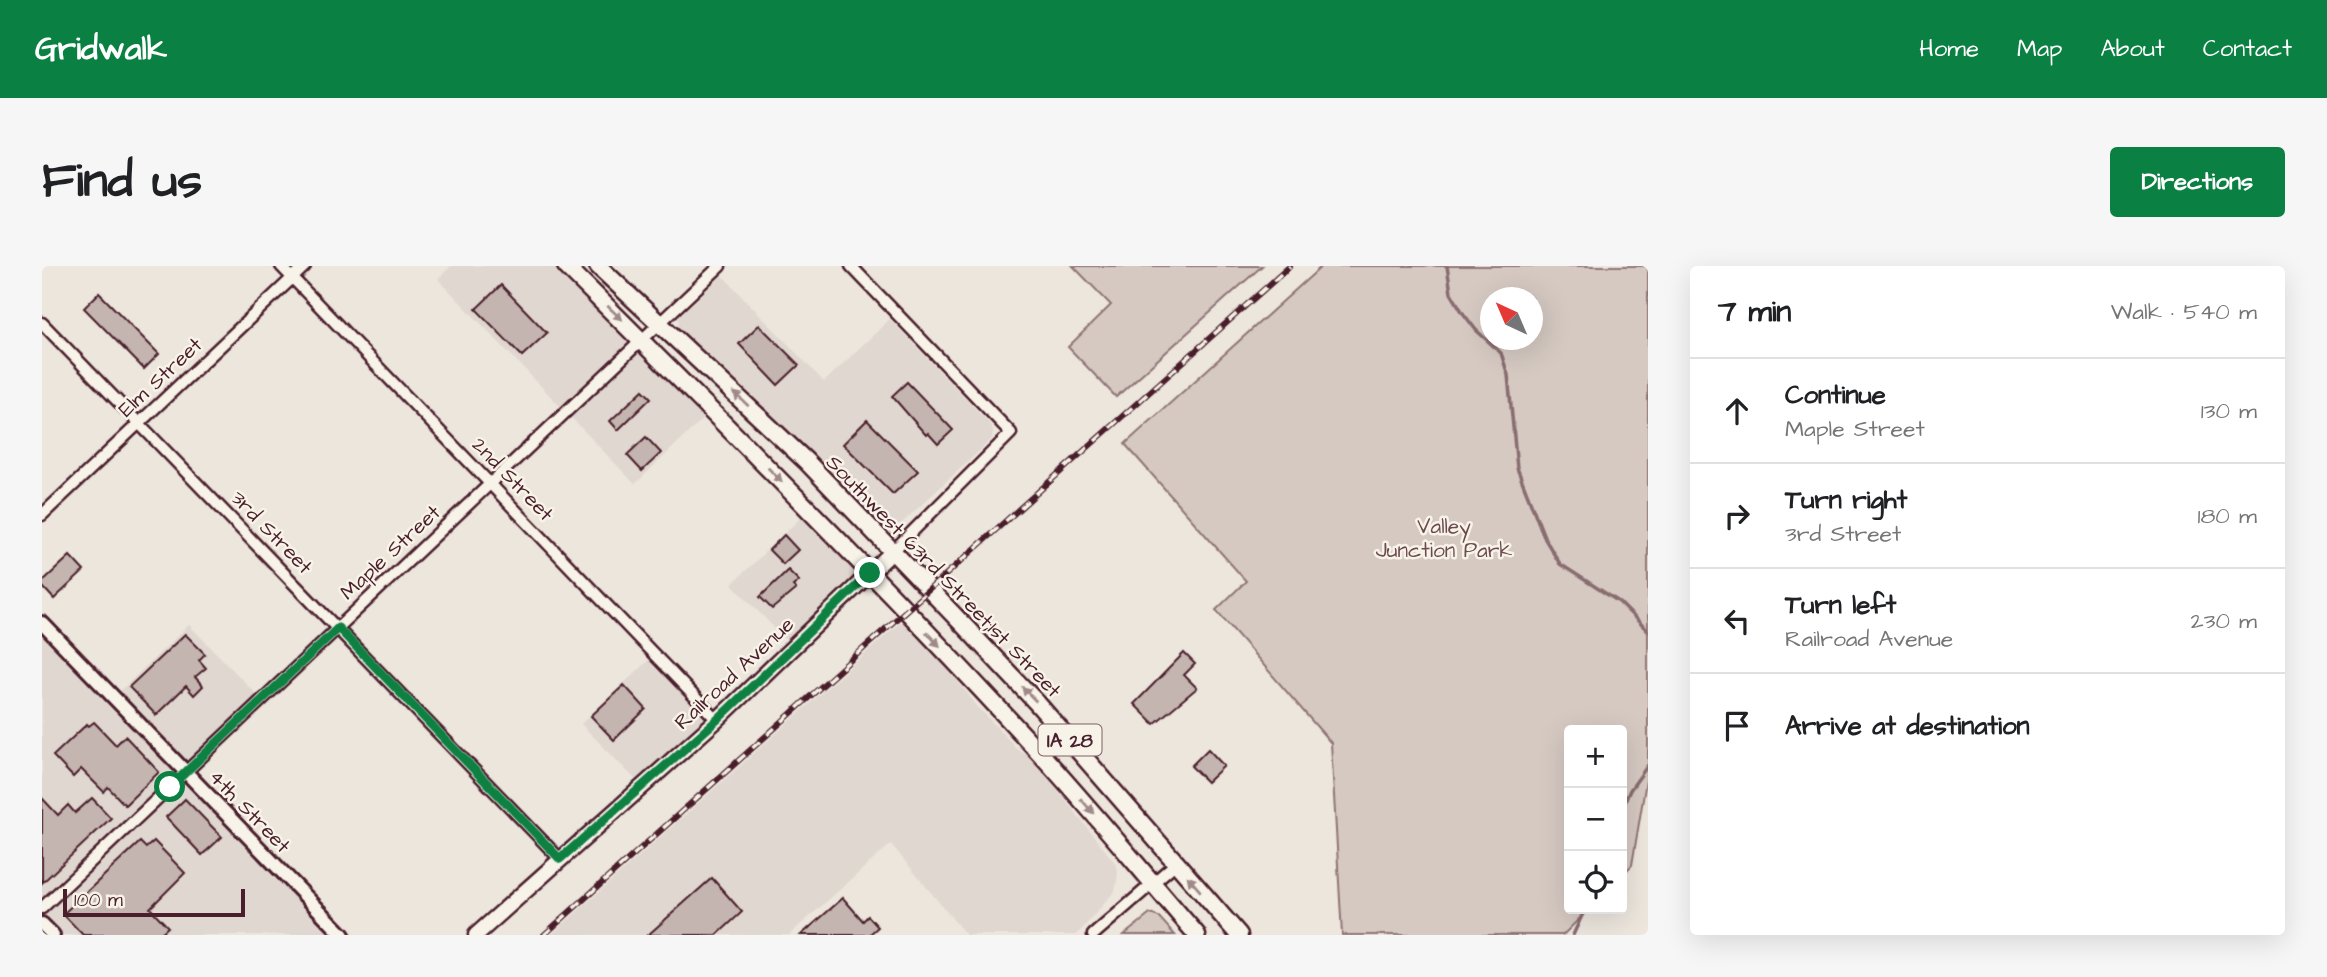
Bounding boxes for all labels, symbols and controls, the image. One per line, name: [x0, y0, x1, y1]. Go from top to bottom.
text: Gridwalk: [35, 26, 167, 72]
text: Home: [1919, 32, 1979, 66]
text: Map: [2017, 32, 2062, 66]
text: About: [2100, 32, 2165, 66]
text: Contact: [2203, 32, 2292, 66]
button: Directions: [2110, 147, 2285, 217]
text: Find us: [42, 148, 202, 216]
north arrow: [1480, 287, 1543, 350]
text: 7 min: [1718, 291, 1791, 333]
text: Walk · 540 m: [2111, 296, 2257, 328]
one-way arrow: [606, 305, 623, 321]
street label: Elm Street: [112, 331, 209, 424]
text: Continue: [1785, 377, 1886, 413]
one-way arrow: [733, 392, 750, 408]
icon: ahead: [1718, 392, 1756, 430]
text: 130 m: [2201, 395, 2257, 427]
text: Maple Street: [1785, 413, 1925, 445]
street label: 2nd Street: [465, 431, 560, 528]
street label: Southwest 63rd Street;1st Street: [819, 448, 1068, 705]
one-way arrow: [767, 466, 783, 483]
text: Turn right: [1785, 482, 1907, 518]
street label: 3rd Street: [224, 484, 319, 581]
icon: right: [1718, 497, 1756, 535]
street label: Maple Street: [334, 498, 448, 607]
text: 180 m: [2198, 500, 2257, 532]
park label: Valley Junction Park: [1376, 512, 1512, 565]
text: 3rd Street: [1785, 518, 1901, 550]
route end: [854, 557, 885, 588]
text: Turn left: [1785, 587, 1896, 623]
icon: left: [1718, 602, 1756, 640]
text: 230 m: [2191, 605, 2257, 637]
street label: Railroad Avenue: [668, 610, 800, 736]
text: Railroad Avenue: [1785, 623, 1953, 655]
one-way arrow: [925, 630, 941, 647]
one-way arrow: [1020, 685, 1037, 702]
icon: arrive: [1718, 707, 1756, 745]
text: Arrive at destination: [1785, 708, 2030, 744]
road number: IA 28: [1038, 724, 1102, 755]
map controls: [1564, 725, 1627, 914]
button: +: [1564, 725, 1627, 788]
street label: 4th Street: [202, 763, 297, 860]
route start: [154, 771, 185, 802]
button: −: [1564, 788, 1627, 851]
one-way arrow: [1079, 797, 1095, 814]
button: locate: [1564, 851, 1627, 914]
one-way arrow: [1187, 875, 1202, 892]
scale bar: [63, 886, 245, 918]
text: 100 m: [74, 887, 123, 914]

